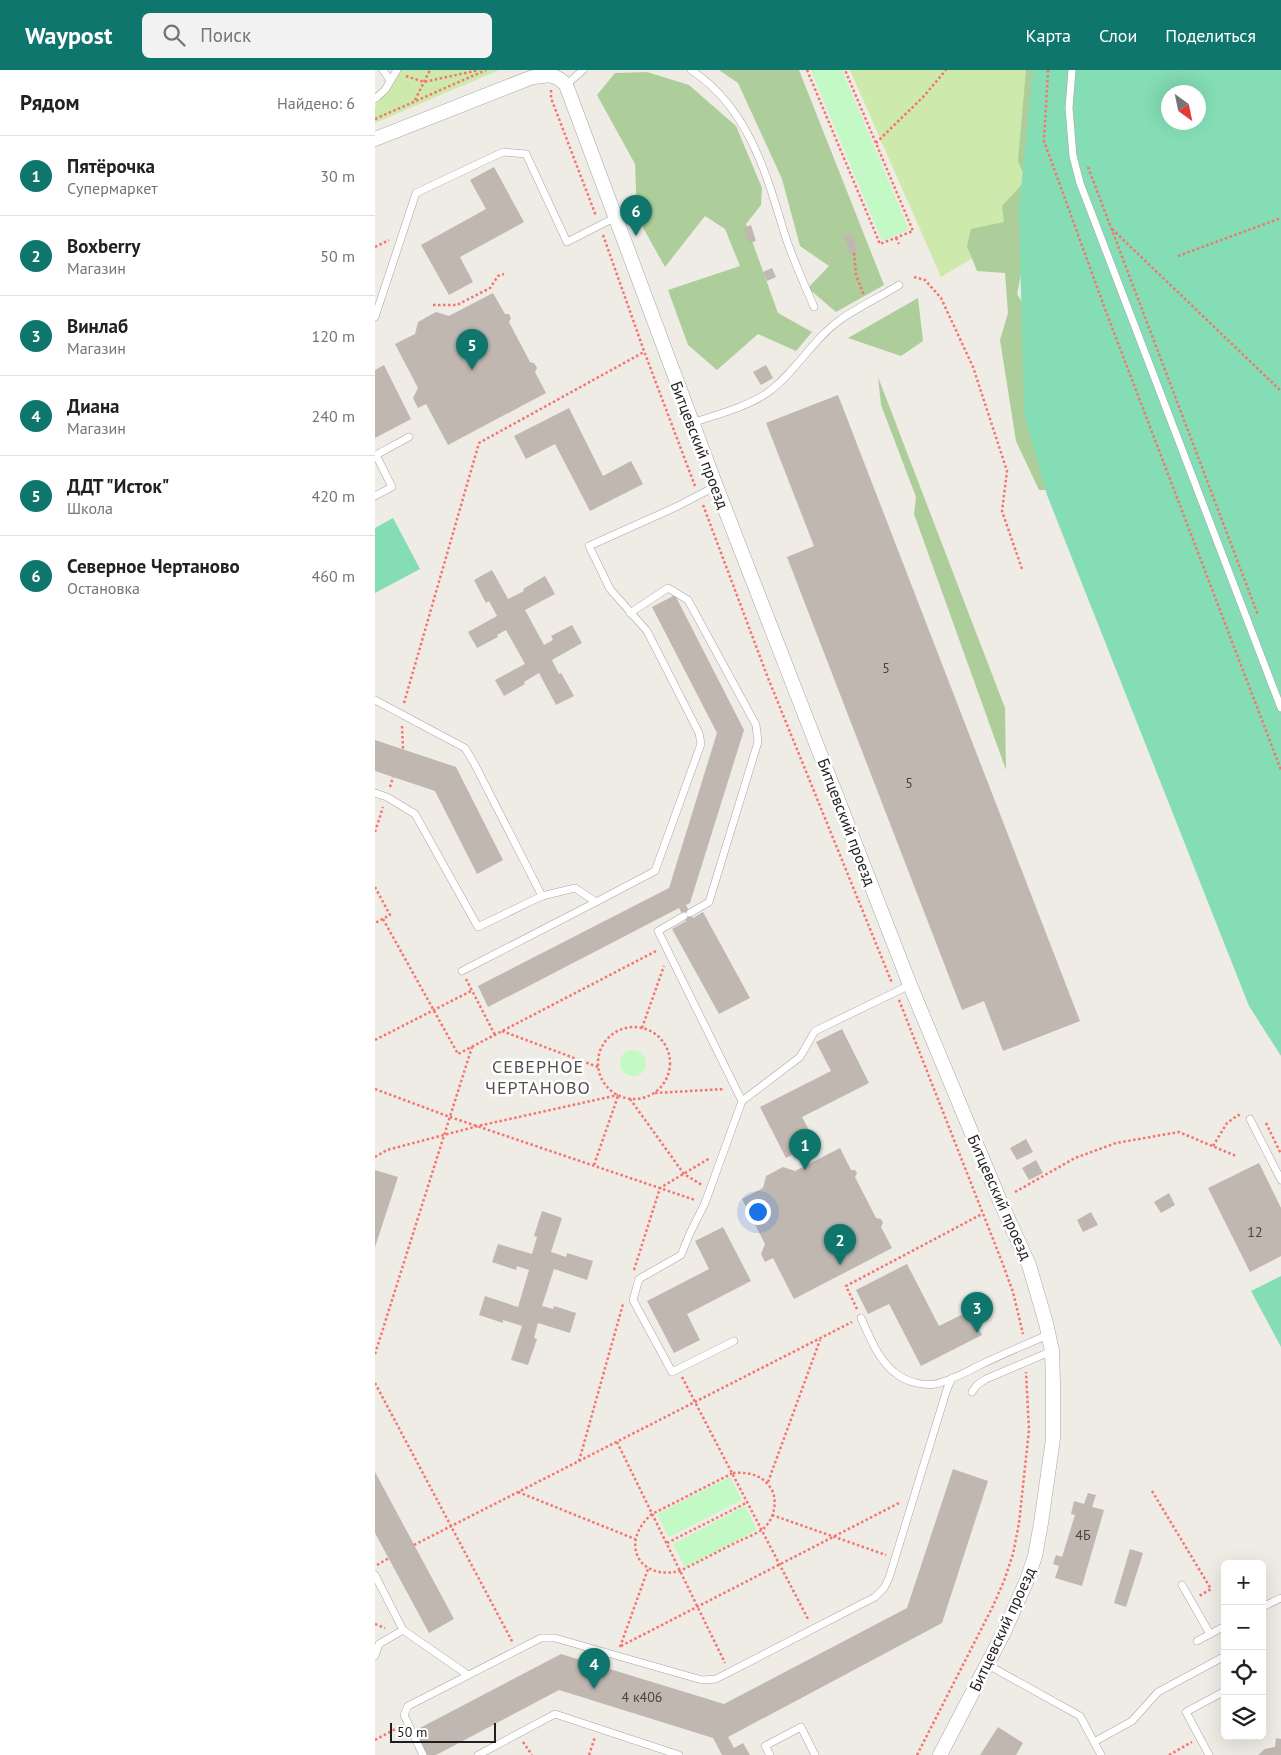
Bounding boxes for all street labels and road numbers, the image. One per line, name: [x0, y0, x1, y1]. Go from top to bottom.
street label: Битцевский проезд: [666, 378, 734, 512]
street label: Битцевский проезд: [813, 755, 881, 889]
street label: Битцевский проезд: [963, 1131, 1037, 1263]
street label: Битцевский проезд: [964, 1563, 1040, 1694]

